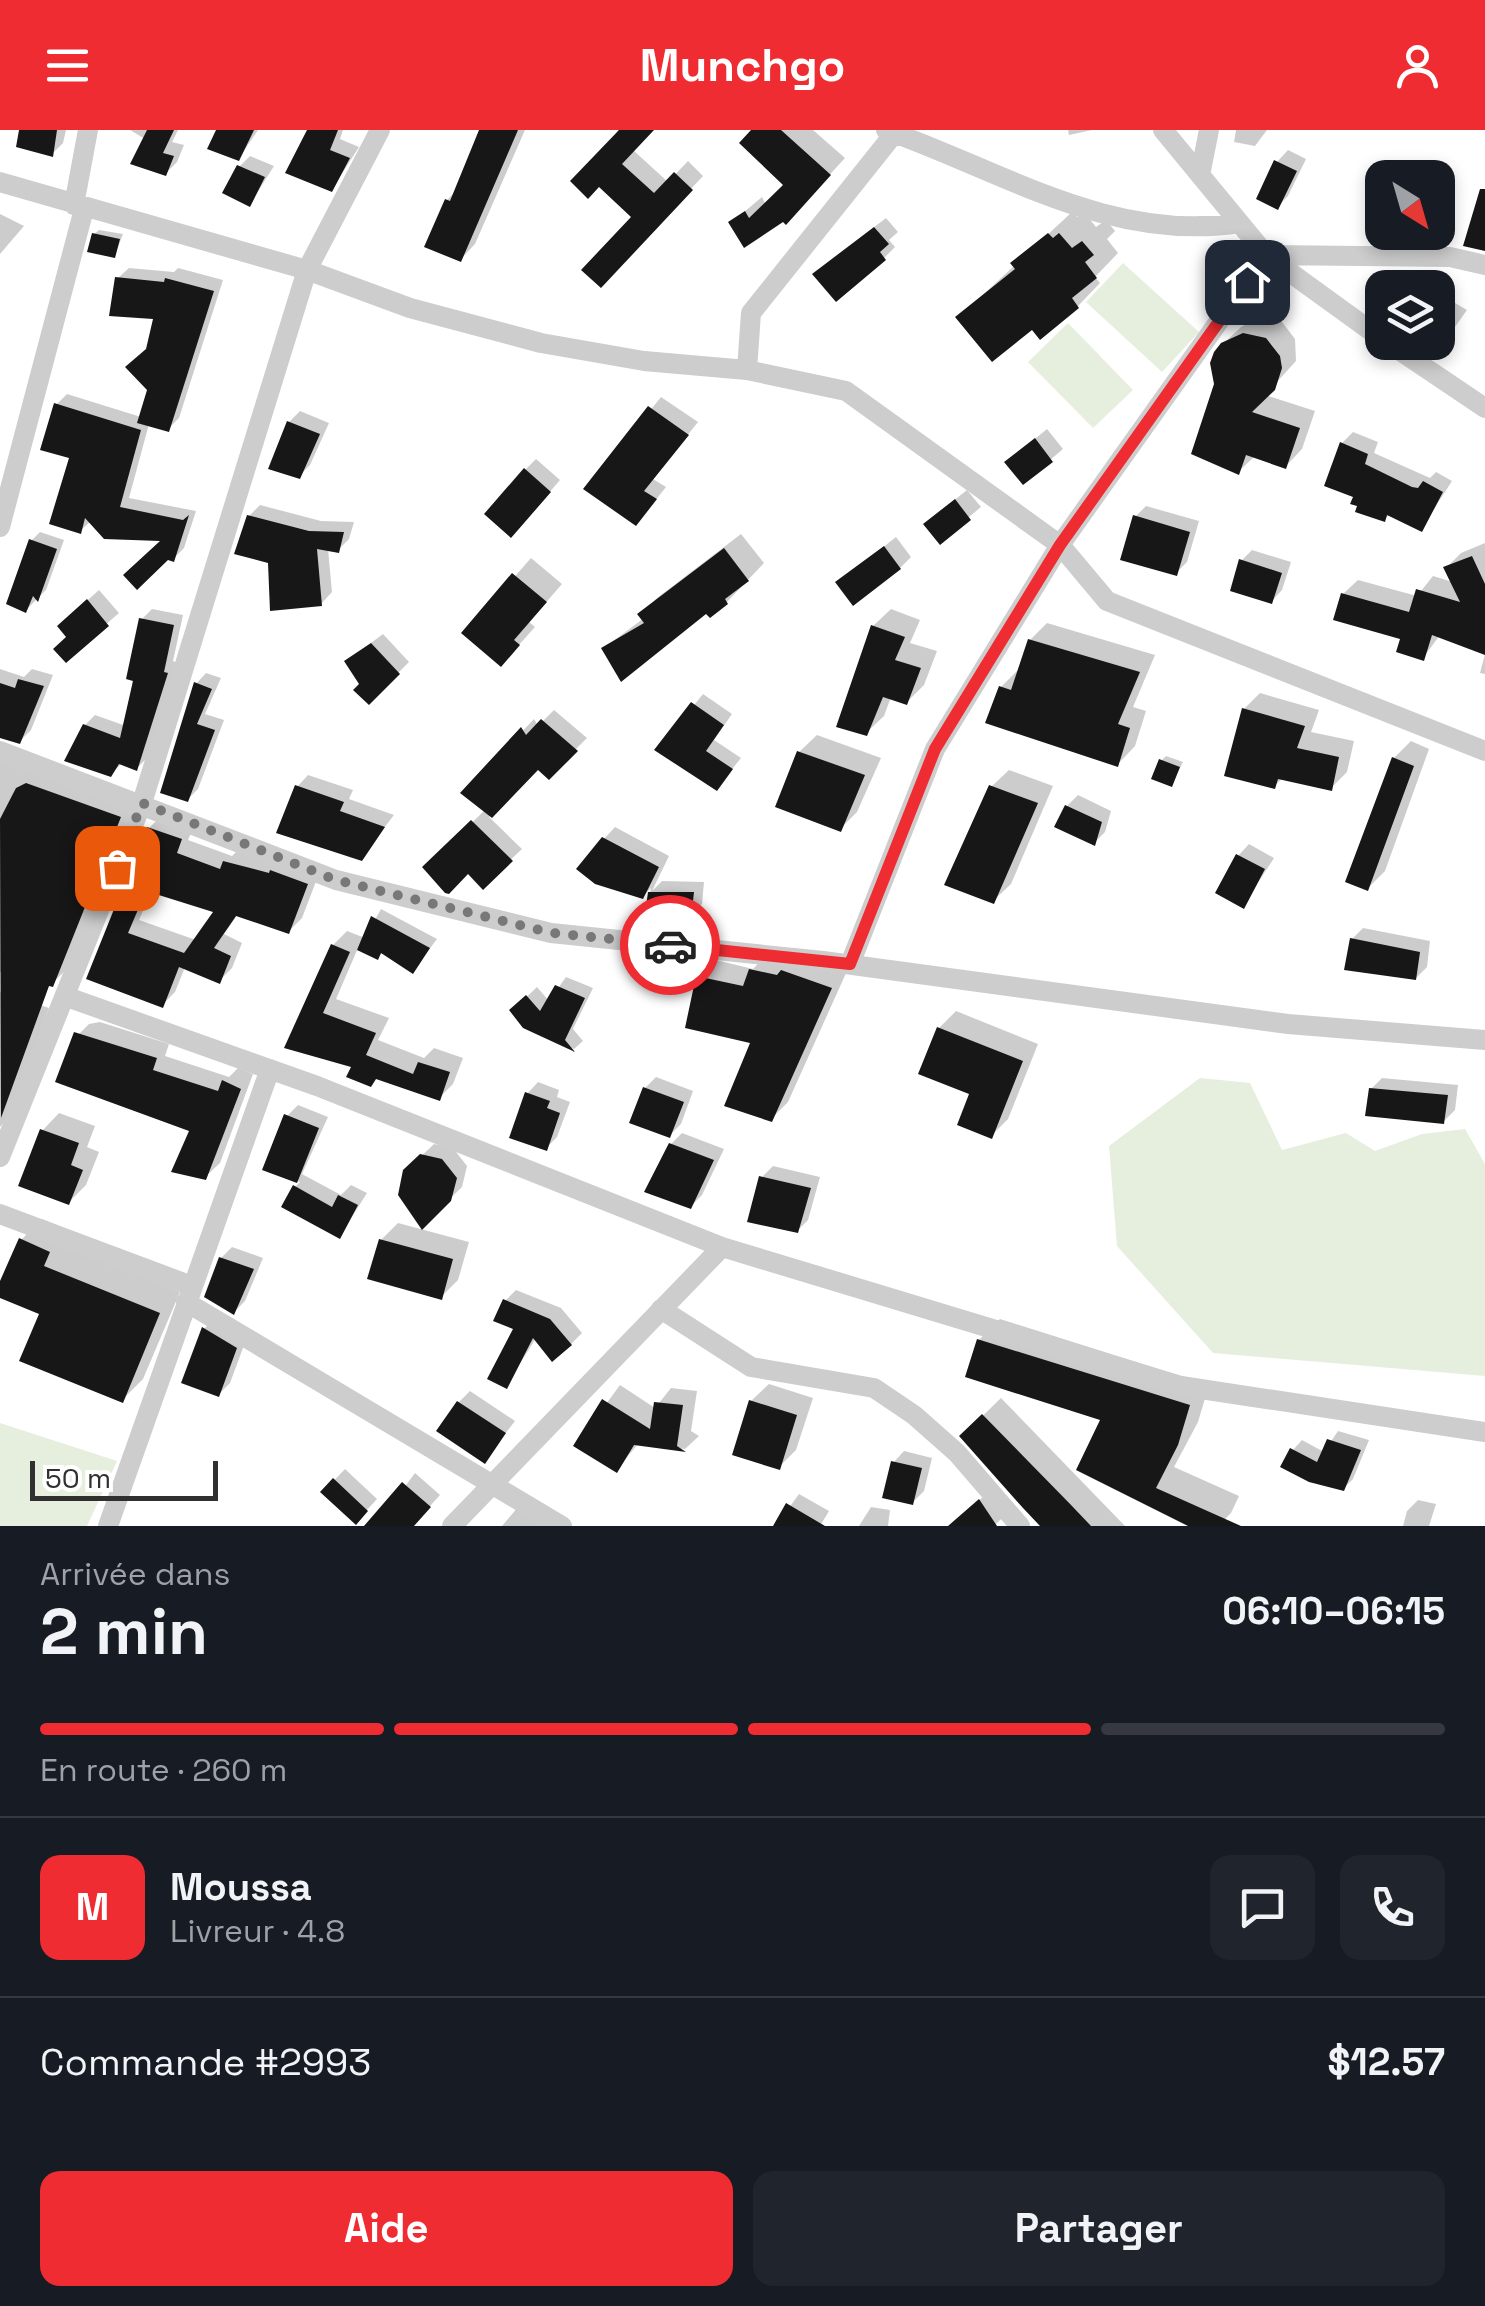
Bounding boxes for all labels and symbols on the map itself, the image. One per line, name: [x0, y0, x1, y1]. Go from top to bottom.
north arrow: [1365, 160, 1455, 250]
pin: [1205, 240, 1290, 325]
pin: [75, 826, 160, 911]
courier: [620, 895, 720, 995]
scale bar: [30, 1456, 218, 1500]

